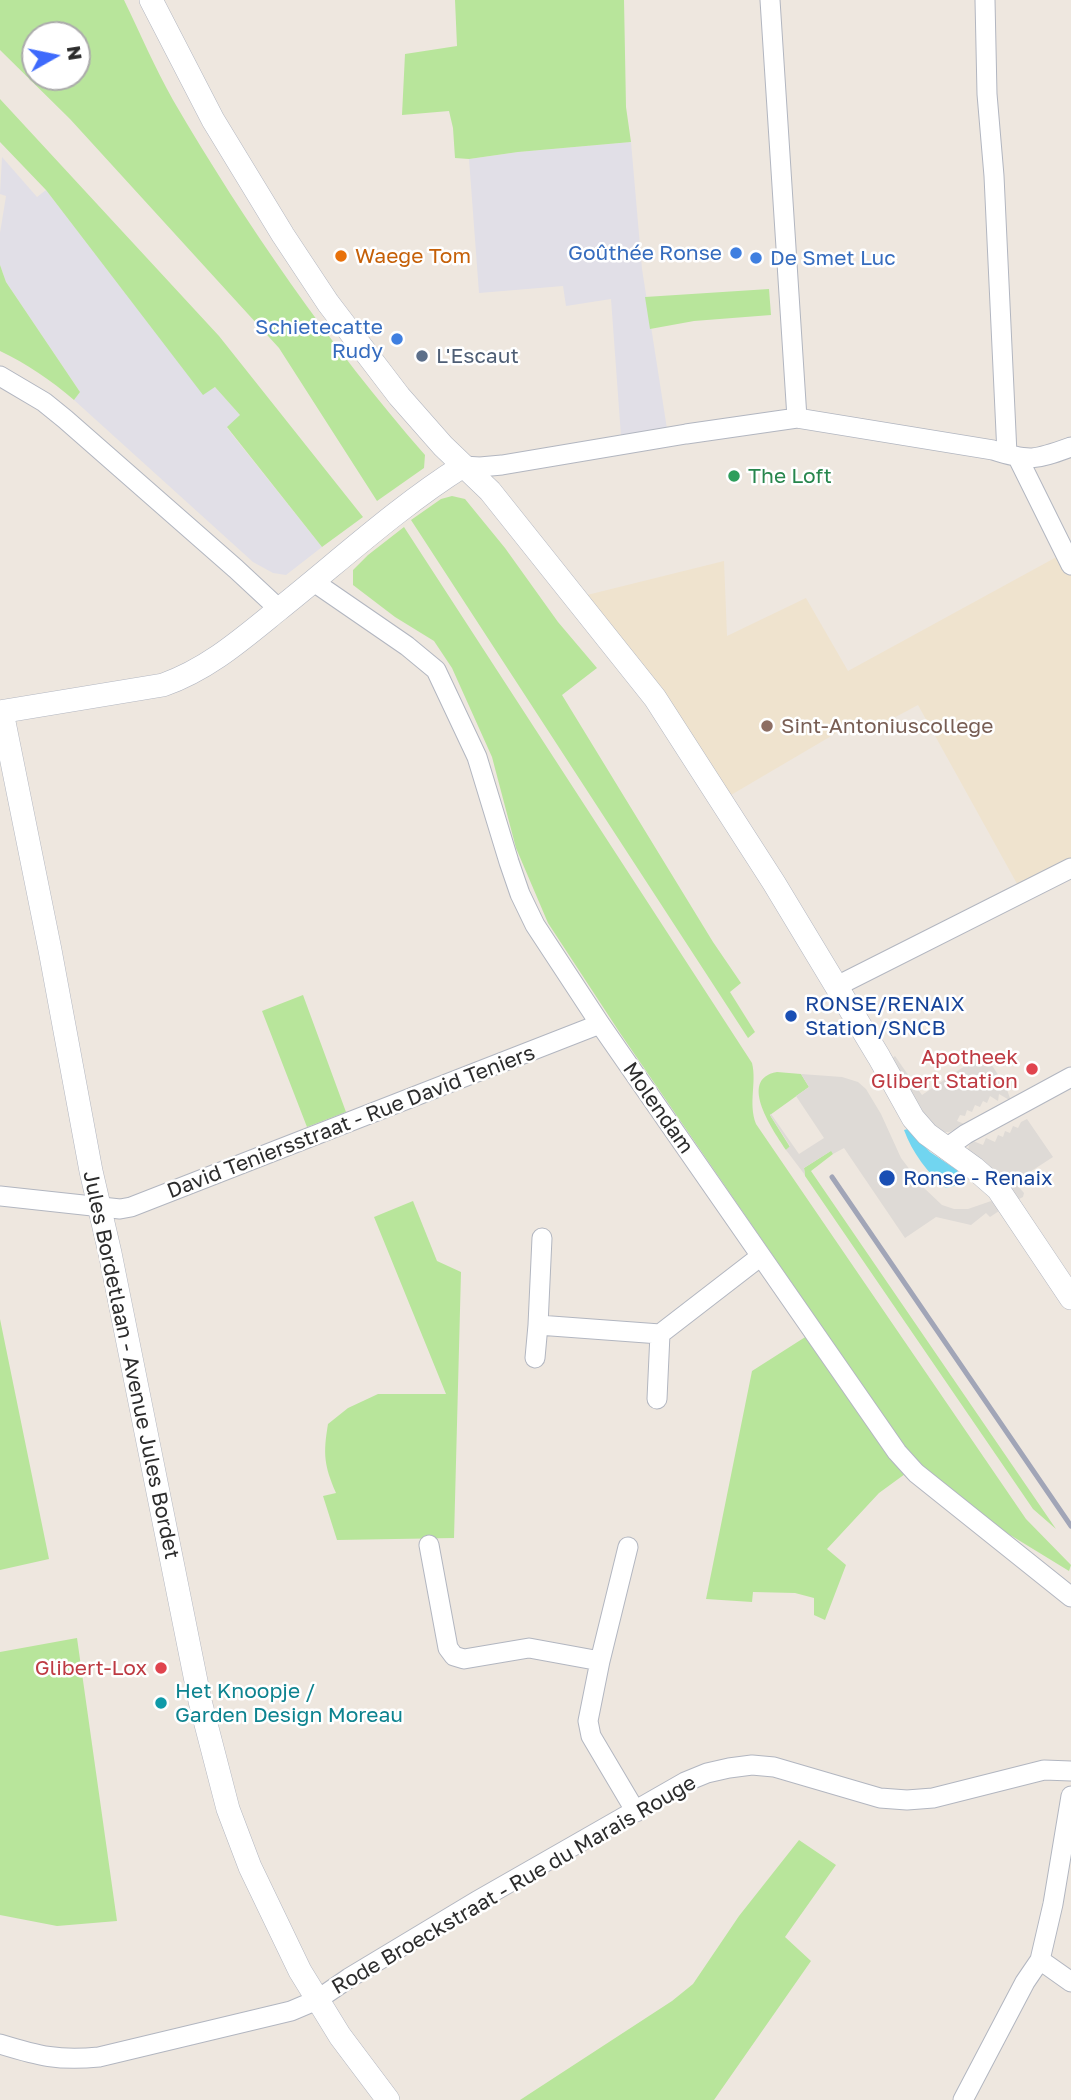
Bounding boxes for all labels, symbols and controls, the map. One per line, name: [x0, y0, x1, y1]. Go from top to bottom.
north arrow: [21, 21, 91, 91]
text: N: [63, 44, 88, 62]
place label: Goûthée Ronse: [568, 240, 722, 266]
place label: Waege Tom: [355, 243, 471, 269]
marker: Goûthée Ronse: [728, 245, 744, 261]
place label: De Smet Luc: [770, 245, 896, 271]
marker: Waege Tom: [333, 248, 349, 264]
marker: De Smet Luc: [748, 250, 764, 266]
place label: Schietecatte Rudy: [255, 314, 383, 364]
marker: Schietecatte Rudy: [389, 331, 405, 347]
place label: L'Escaut: [436, 343, 519, 369]
marker: L'Escaut: [414, 348, 430, 364]
place label: The Loft: [748, 463, 832, 489]
marker: The Loft: [726, 468, 742, 484]
place label: Sint-Antoniuscollege: [781, 713, 993, 739]
marker: Sint-Antoniuscollege: [759, 718, 775, 734]
place label: RONSE/RENAIX Station/SNCB: [805, 991, 965, 1041]
marker: RONSE/RENAIX Station/SNCB: [783, 1008, 799, 1024]
street label: David Teniersstraat - Rue David Teniers: [163, 1040, 539, 1204]
place label: Apotheek Glibert Station: [871, 1044, 1018, 1094]
street label: Molendam: [617, 1058, 699, 1158]
marker: Apotheek Glibert Station: [1024, 1061, 1040, 1077]
place label: Ronse - Renaix: [903, 1165, 1053, 1191]
marker: Ronse - Renaix: [877, 1168, 897, 1188]
street label: Jules Bordetlaan - Avenue Jules Bordet: [77, 1169, 185, 1561]
place label: Glibert-Lox: [35, 1655, 147, 1681]
marker: Glibert-Lox: [153, 1660, 169, 1676]
place label: Het Knoopje / Garden Design Moreau: [175, 1678, 403, 1728]
marker: Het Knoopje / Garden Design Moreau: [153, 1695, 169, 1711]
street label: Rode Broeckstraat - Rue du Marais Rouge: [327, 1770, 701, 2000]

